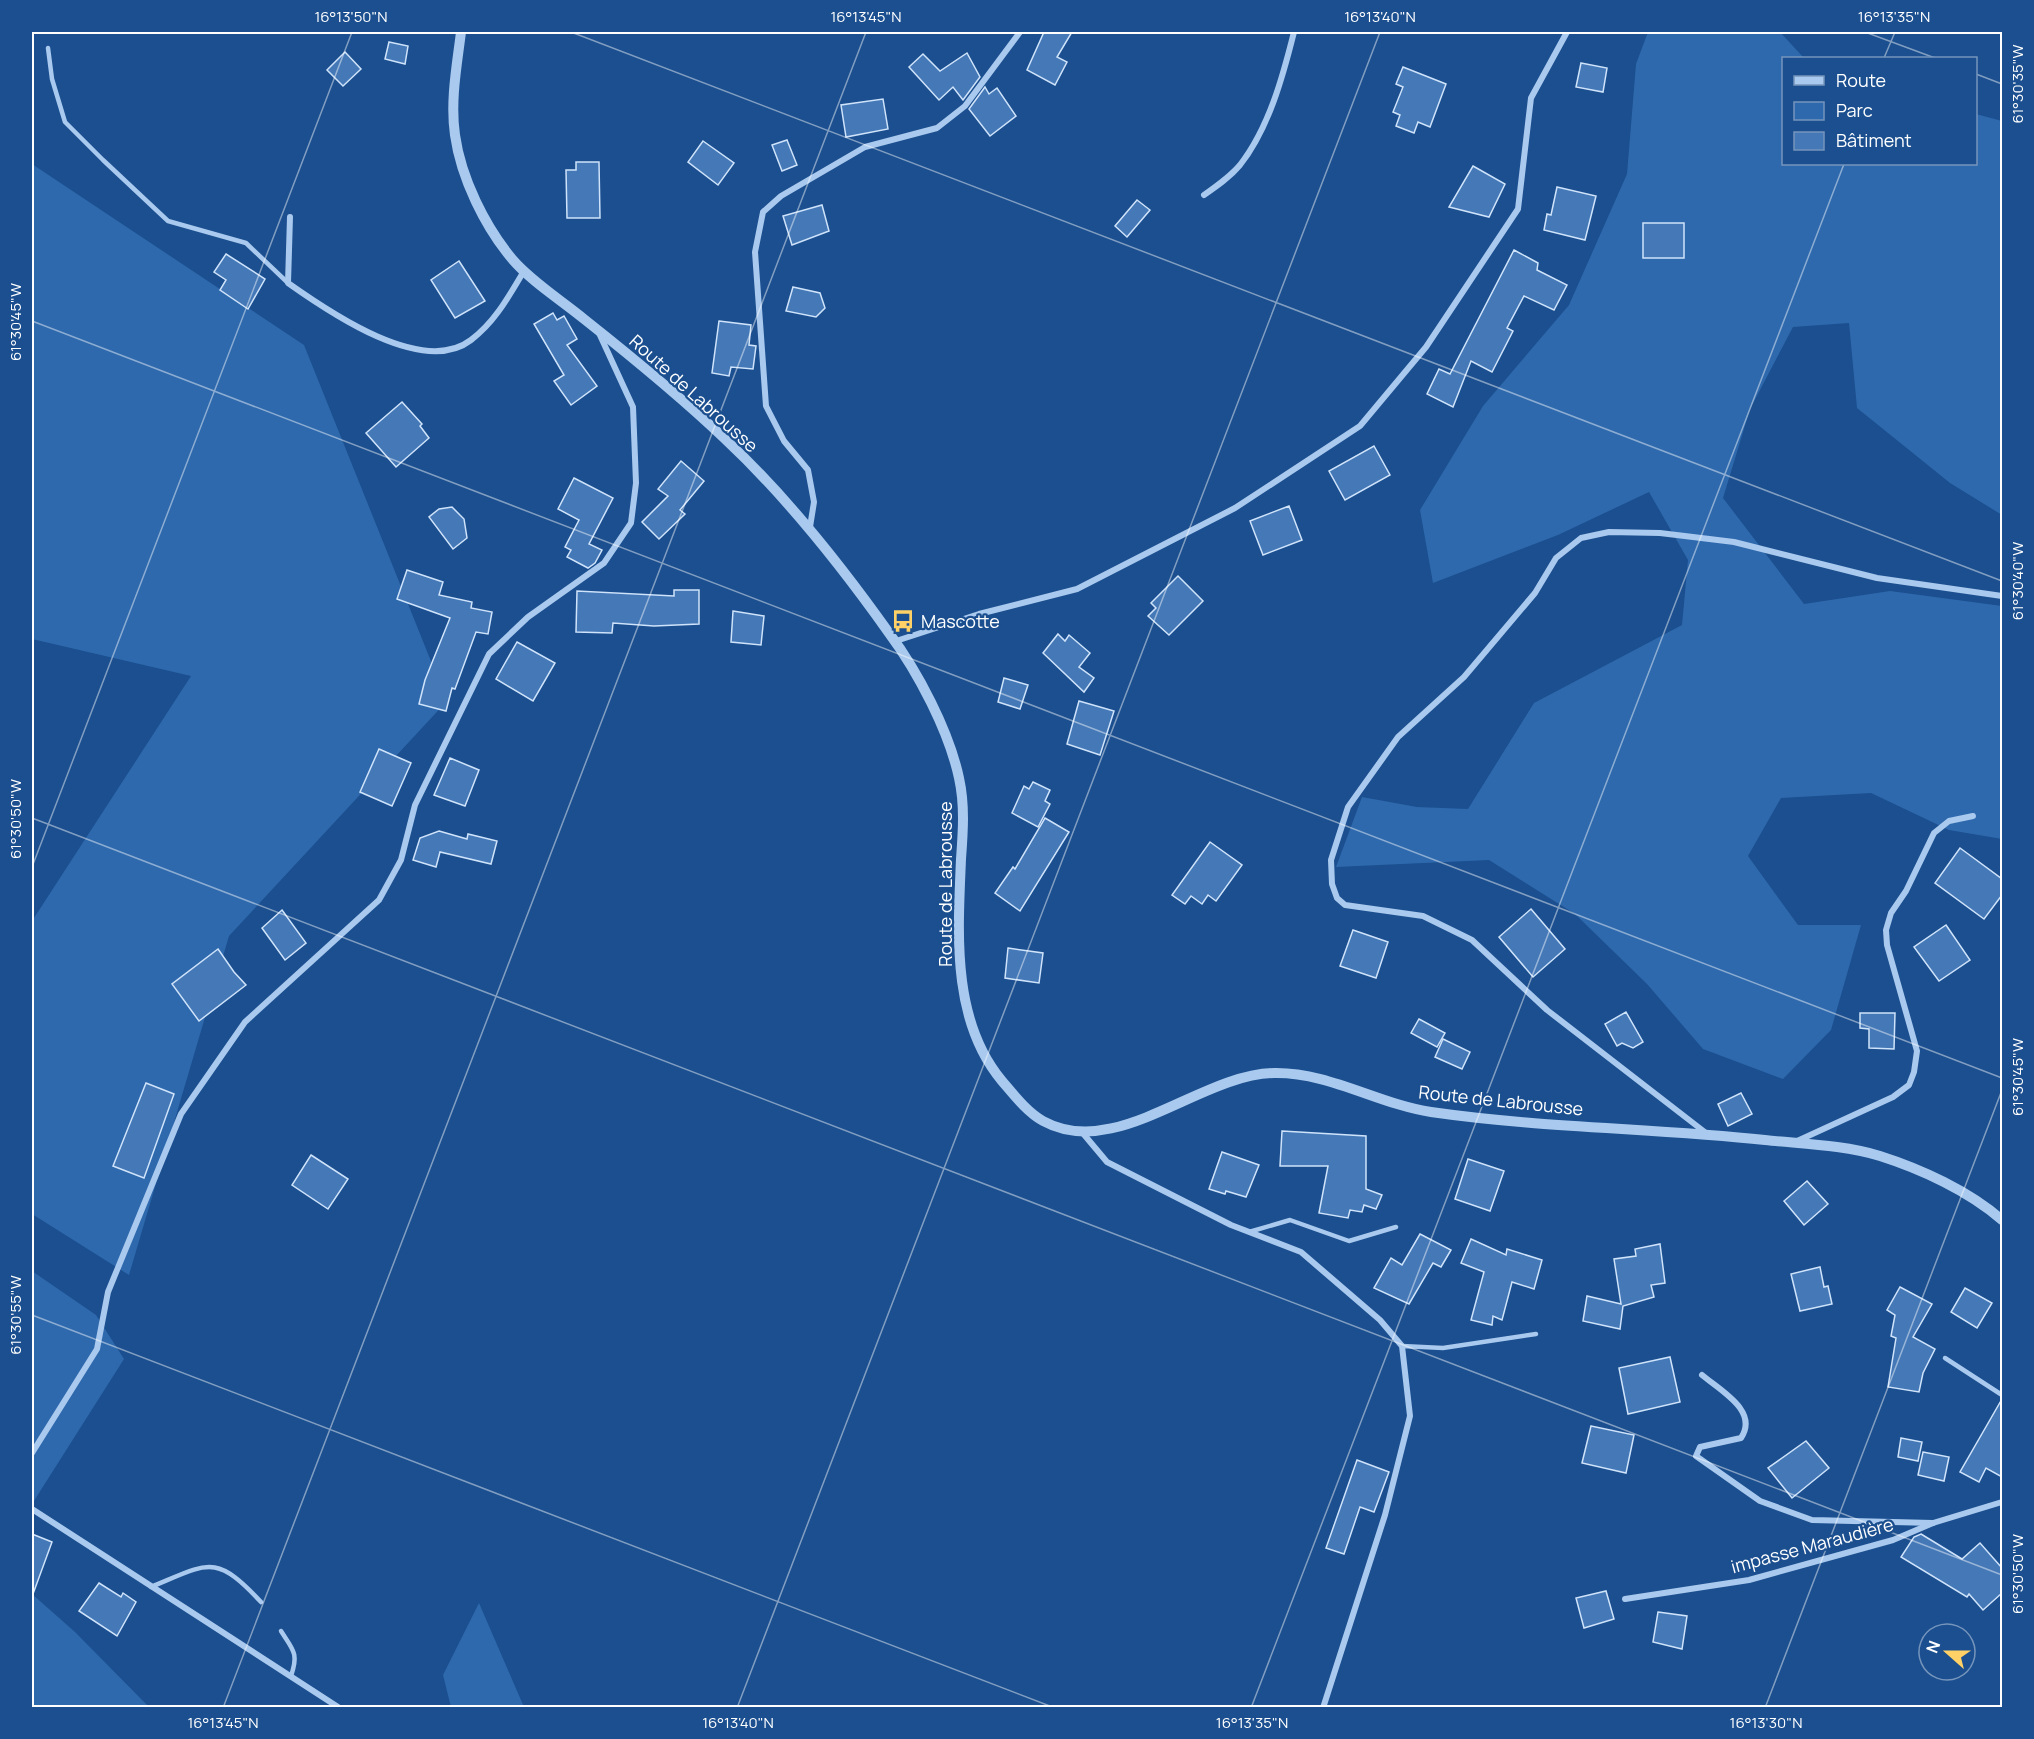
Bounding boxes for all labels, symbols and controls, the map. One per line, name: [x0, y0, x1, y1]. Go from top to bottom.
text: 16°13'50"N: [314, 6, 388, 27]
text: 16°13'45"N: [830, 6, 902, 27]
text: 16°13'40"N: [1344, 6, 1416, 27]
text: 16°13'35"N: [1858, 6, 1930, 27]
text: 61°30'35"W: [2007, 44, 2028, 124]
legend: [1782, 57, 1977, 165]
text: Route: [1836, 68, 1886, 92]
text: Parc: [1836, 98, 1873, 122]
text: Bâtiment: [1836, 128, 1912, 152]
text: 61°30'45"W: [5, 283, 26, 361]
street label: Route de Labrousse: [625, 329, 763, 457]
text: 61°30'40"W: [2007, 542, 2028, 620]
bus stop icon: Mascotte: [890, 608, 916, 634]
place label: Mascotte: [921, 609, 1000, 633]
text: 61°30'50"W: [5, 779, 26, 859]
street label: Route de Labrousse: [933, 801, 957, 967]
text: 61°30'45"W: [2007, 1038, 2028, 1116]
street label: Route de Labrousse: [1418, 1079, 1584, 1121]
text: 61°30'55"W: [5, 1275, 26, 1355]
street label: impasse Maraudière: [1728, 1512, 1896, 1578]
text: 61°30'50"W: [2007, 1534, 2028, 1614]
north arrow: [1917, 1622, 1977, 1682]
text: N: [1921, 1637, 1945, 1656]
text: 16°13'45"N: [187, 1712, 259, 1733]
text: 16°13'40"N: [702, 1712, 774, 1733]
text: 16°13'35"N: [1216, 1712, 1288, 1733]
text: 16°13'30"N: [1730, 1712, 1802, 1733]

